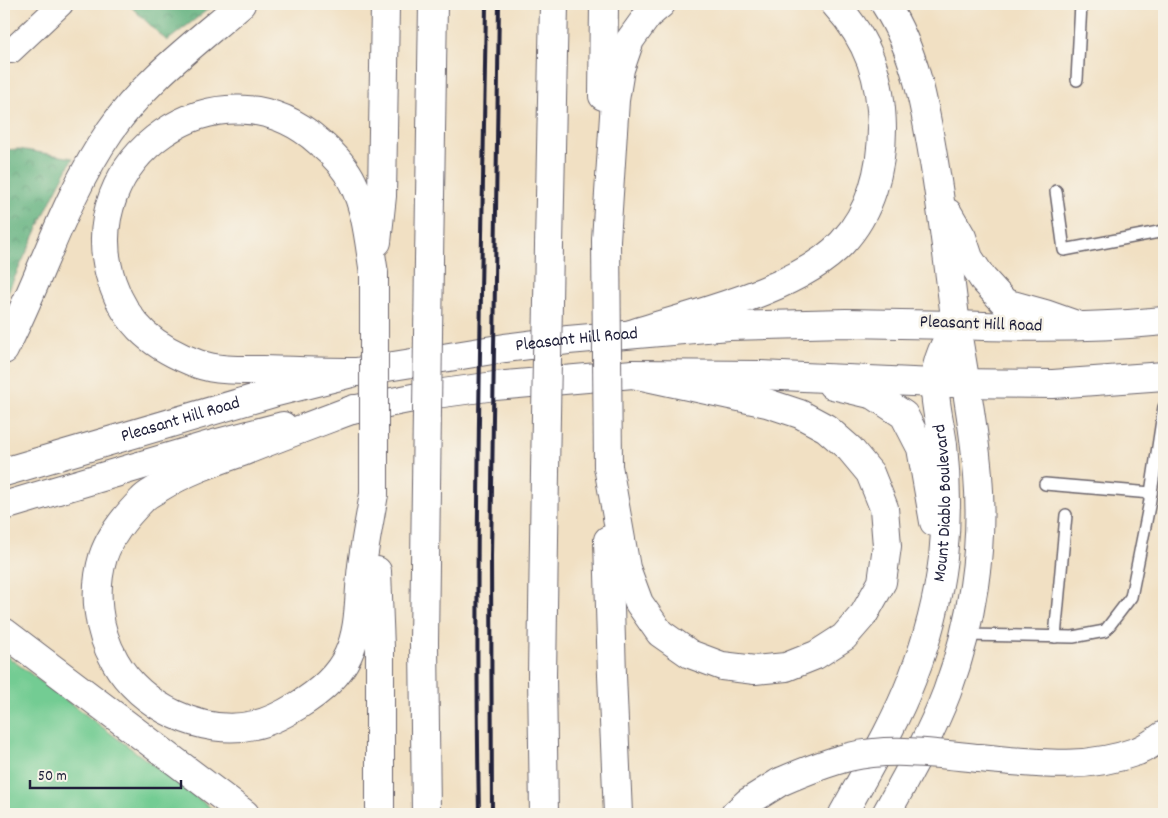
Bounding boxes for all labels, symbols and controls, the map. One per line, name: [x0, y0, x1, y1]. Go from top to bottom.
street label: Pleasant Hill Road: [919, 310, 1043, 340]
street label: Pleasant Hill Road: [514, 321, 639, 359]
street label: Pleasant Hill Road: [118, 391, 243, 449]
street label: Mount Diablo Boulevard: [927, 422, 959, 584]
scale bar: [30, 758, 181, 790]
text: 50 m: [38, 766, 67, 788]

